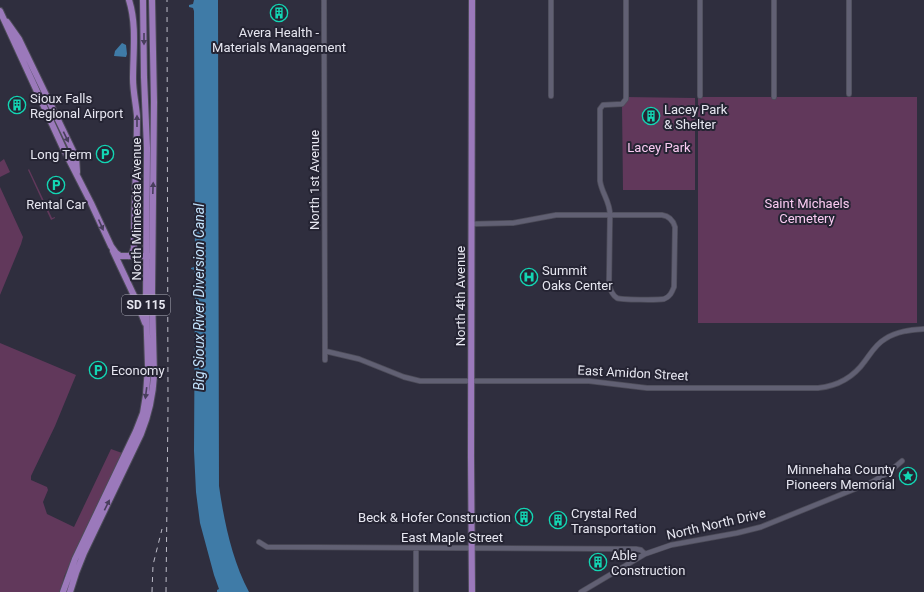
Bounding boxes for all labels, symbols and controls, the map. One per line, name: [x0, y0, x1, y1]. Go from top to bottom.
building icon: Avera Health - Materials Management: [269, 3, 289, 23]
place label: Avera Health - Materials Management: [212, 25, 346, 55]
one-way arrow: [141, 33, 147, 46]
place label: Sioux Falls Regional Airport: [30, 91, 123, 121]
building icon: Sioux Falls Regional Airport: [7, 95, 27, 115]
place label: Lacey Park & Shelter: [664, 102, 728, 132]
building icon: Lacey Park & Shelter: [641, 106, 661, 126]
one-way arrow: [134, 114, 140, 127]
street label: North 1st Avenue: [307, 130, 322, 230]
one-way arrow: [62, 131, 69, 143]
street label: North Minnesota Avenue: [129, 137, 144, 281]
park label: Lacey Park: [627, 140, 691, 155]
parking icon: Long Term: [95, 144, 115, 164]
place label: Long Term: [30, 147, 92, 162]
parking icon: Rental Car: [46, 175, 66, 195]
one-way arrow: [150, 181, 156, 194]
park label: Saint Michaels Cemetery: [765, 196, 850, 226]
place label: Rental Car: [26, 197, 86, 212]
water label: Big Sioux River Diversion Canal: [191, 203, 207, 390]
one-way arrow: [98, 219, 104, 230]
street label: North 4th Avenue: [453, 246, 468, 346]
place label: Summit Oaks Center: [542, 263, 613, 293]
hospital icon: Summit Oaks Center: [519, 267, 539, 287]
road number: SD 115: [122, 295, 170, 315]
parking icon: Economy: [88, 360, 108, 380]
place label: Economy: [111, 363, 165, 378]
street label: East Amidon Street: [577, 363, 689, 383]
one-way arrow: [143, 387, 149, 399]
place label: Minnehaha County Pioneers Memorial: [786, 462, 895, 492]
place icon: Minnehaha County Pioneers Memorial: [898, 466, 918, 486]
one-way arrow: [104, 499, 110, 511]
street label: North North Drive: [665, 505, 767, 543]
place label: Crystal Red Transportation: [571, 506, 656, 536]
building icon: Beck & Hofer Construction: [514, 507, 534, 527]
place label: Beck & Hofer Construction: [358, 510, 511, 525]
building icon: Crystal Red Transportation: [548, 510, 568, 530]
street label: East Maple Street: [401, 530, 503, 545]
place label: Able Construction: [611, 548, 685, 578]
building icon: Able Construction: [588, 552, 608, 572]

